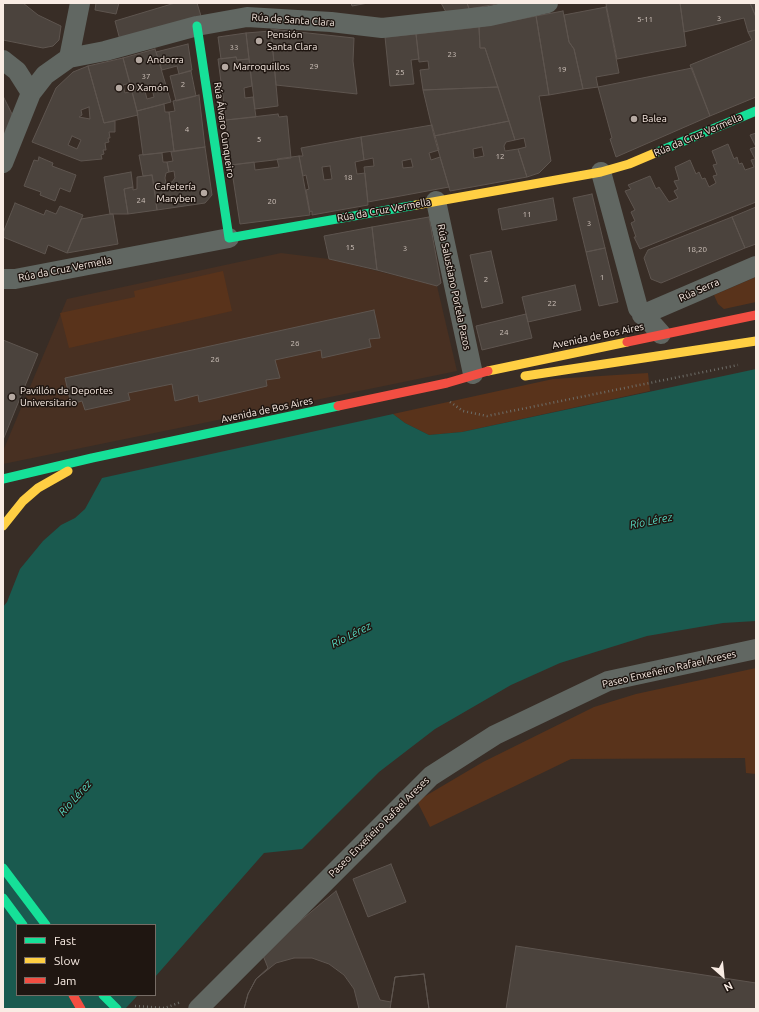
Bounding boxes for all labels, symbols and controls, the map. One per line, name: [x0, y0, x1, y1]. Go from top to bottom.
street label: Rúa de Santa Clara: [251, 11, 335, 29]
house number: 3: [717, 13, 721, 23]
house number: 5-11: [637, 14, 653, 24]
place label: Pensión Santa Clara: [267, 29, 317, 52]
marker: Pensión Santa Clara: [254, 36, 264, 46]
house number: 33: [229, 42, 239, 52]
house number: 23: [447, 49, 457, 59]
place label: Andorra: [147, 54, 184, 66]
marker: Andorra: [134, 55, 144, 65]
place label: Marroquillos: [233, 61, 290, 73]
house number: 29: [309, 61, 319, 71]
marker: Marroquillos: [220, 62, 230, 72]
house number: 19: [557, 64, 567, 74]
house number: 25: [395, 67, 405, 77]
house number: 37: [141, 71, 151, 81]
house number: 2: [181, 79, 185, 89]
street label: Rúa Álvaro Cunqueiro: [211, 81, 237, 179]
place label: O Xamón: [127, 82, 169, 94]
marker: O Xamón: [114, 83, 124, 93]
street label: Rúa da Cruz Vermella: [652, 111, 744, 159]
place label: Balea: [642, 113, 667, 125]
marker: Balea: [629, 114, 639, 124]
house number: 4: [185, 124, 189, 134]
house number: 5: [257, 134, 261, 144]
house number: 12: [495, 151, 505, 161]
house number: 18: [343, 172, 353, 182]
place label: Cafetería Maryben: [155, 181, 196, 204]
marker: Cafetería Maryben: [199, 188, 209, 198]
house number: 24: [136, 195, 146, 205]
house number: 20: [267, 196, 277, 206]
street label: Rúa da Cruz Vermella: [336, 196, 432, 224]
house number: 11: [522, 209, 532, 219]
house number: 3: [587, 218, 591, 228]
street label: Rúa Salustiano Portela Pazos: [435, 223, 473, 351]
house number: 15: [345, 242, 355, 252]
house number: 3: [403, 243, 407, 253]
house number: 18,20: [687, 244, 707, 254]
street label: Rúa da Cruz Vermella: [17, 254, 113, 284]
house number: 1: [600, 272, 604, 282]
house number: 2: [484, 274, 488, 284]
street label: Rúa Serra: [677, 276, 721, 304]
house number: 22: [547, 298, 557, 308]
street label: Avenida de Bos Aires: [551, 320, 645, 352]
house number: 24: [499, 327, 509, 337]
house number: 26: [290, 338, 300, 348]
house number: 26: [210, 354, 220, 364]
place label: Pavillón de Deportes Universitario: [20, 385, 113, 408]
marker: Pavillón de Deportes Universitario: [7, 392, 17, 402]
street label: Avenida de Bos Aires: [220, 394, 314, 426]
water label: Río Lérez: [629, 510, 673, 532]
water label: Río Lérez: [329, 619, 373, 651]
street label: Paseo Enxeñeiro Rafael Areses: [601, 648, 737, 690]
street label: Paseo Enxeñeiro Rafael Areses: [326, 774, 432, 880]
water label: Río Lérez: [56, 778, 94, 818]
legend: [16, 924, 156, 996]
text: Fast: [54, 934, 76, 947]
text: Slow: [54, 954, 80, 967]
north arrow: [703, 956, 743, 996]
text: Jam: [54, 974, 76, 987]
text: N: [722, 979, 735, 994]

